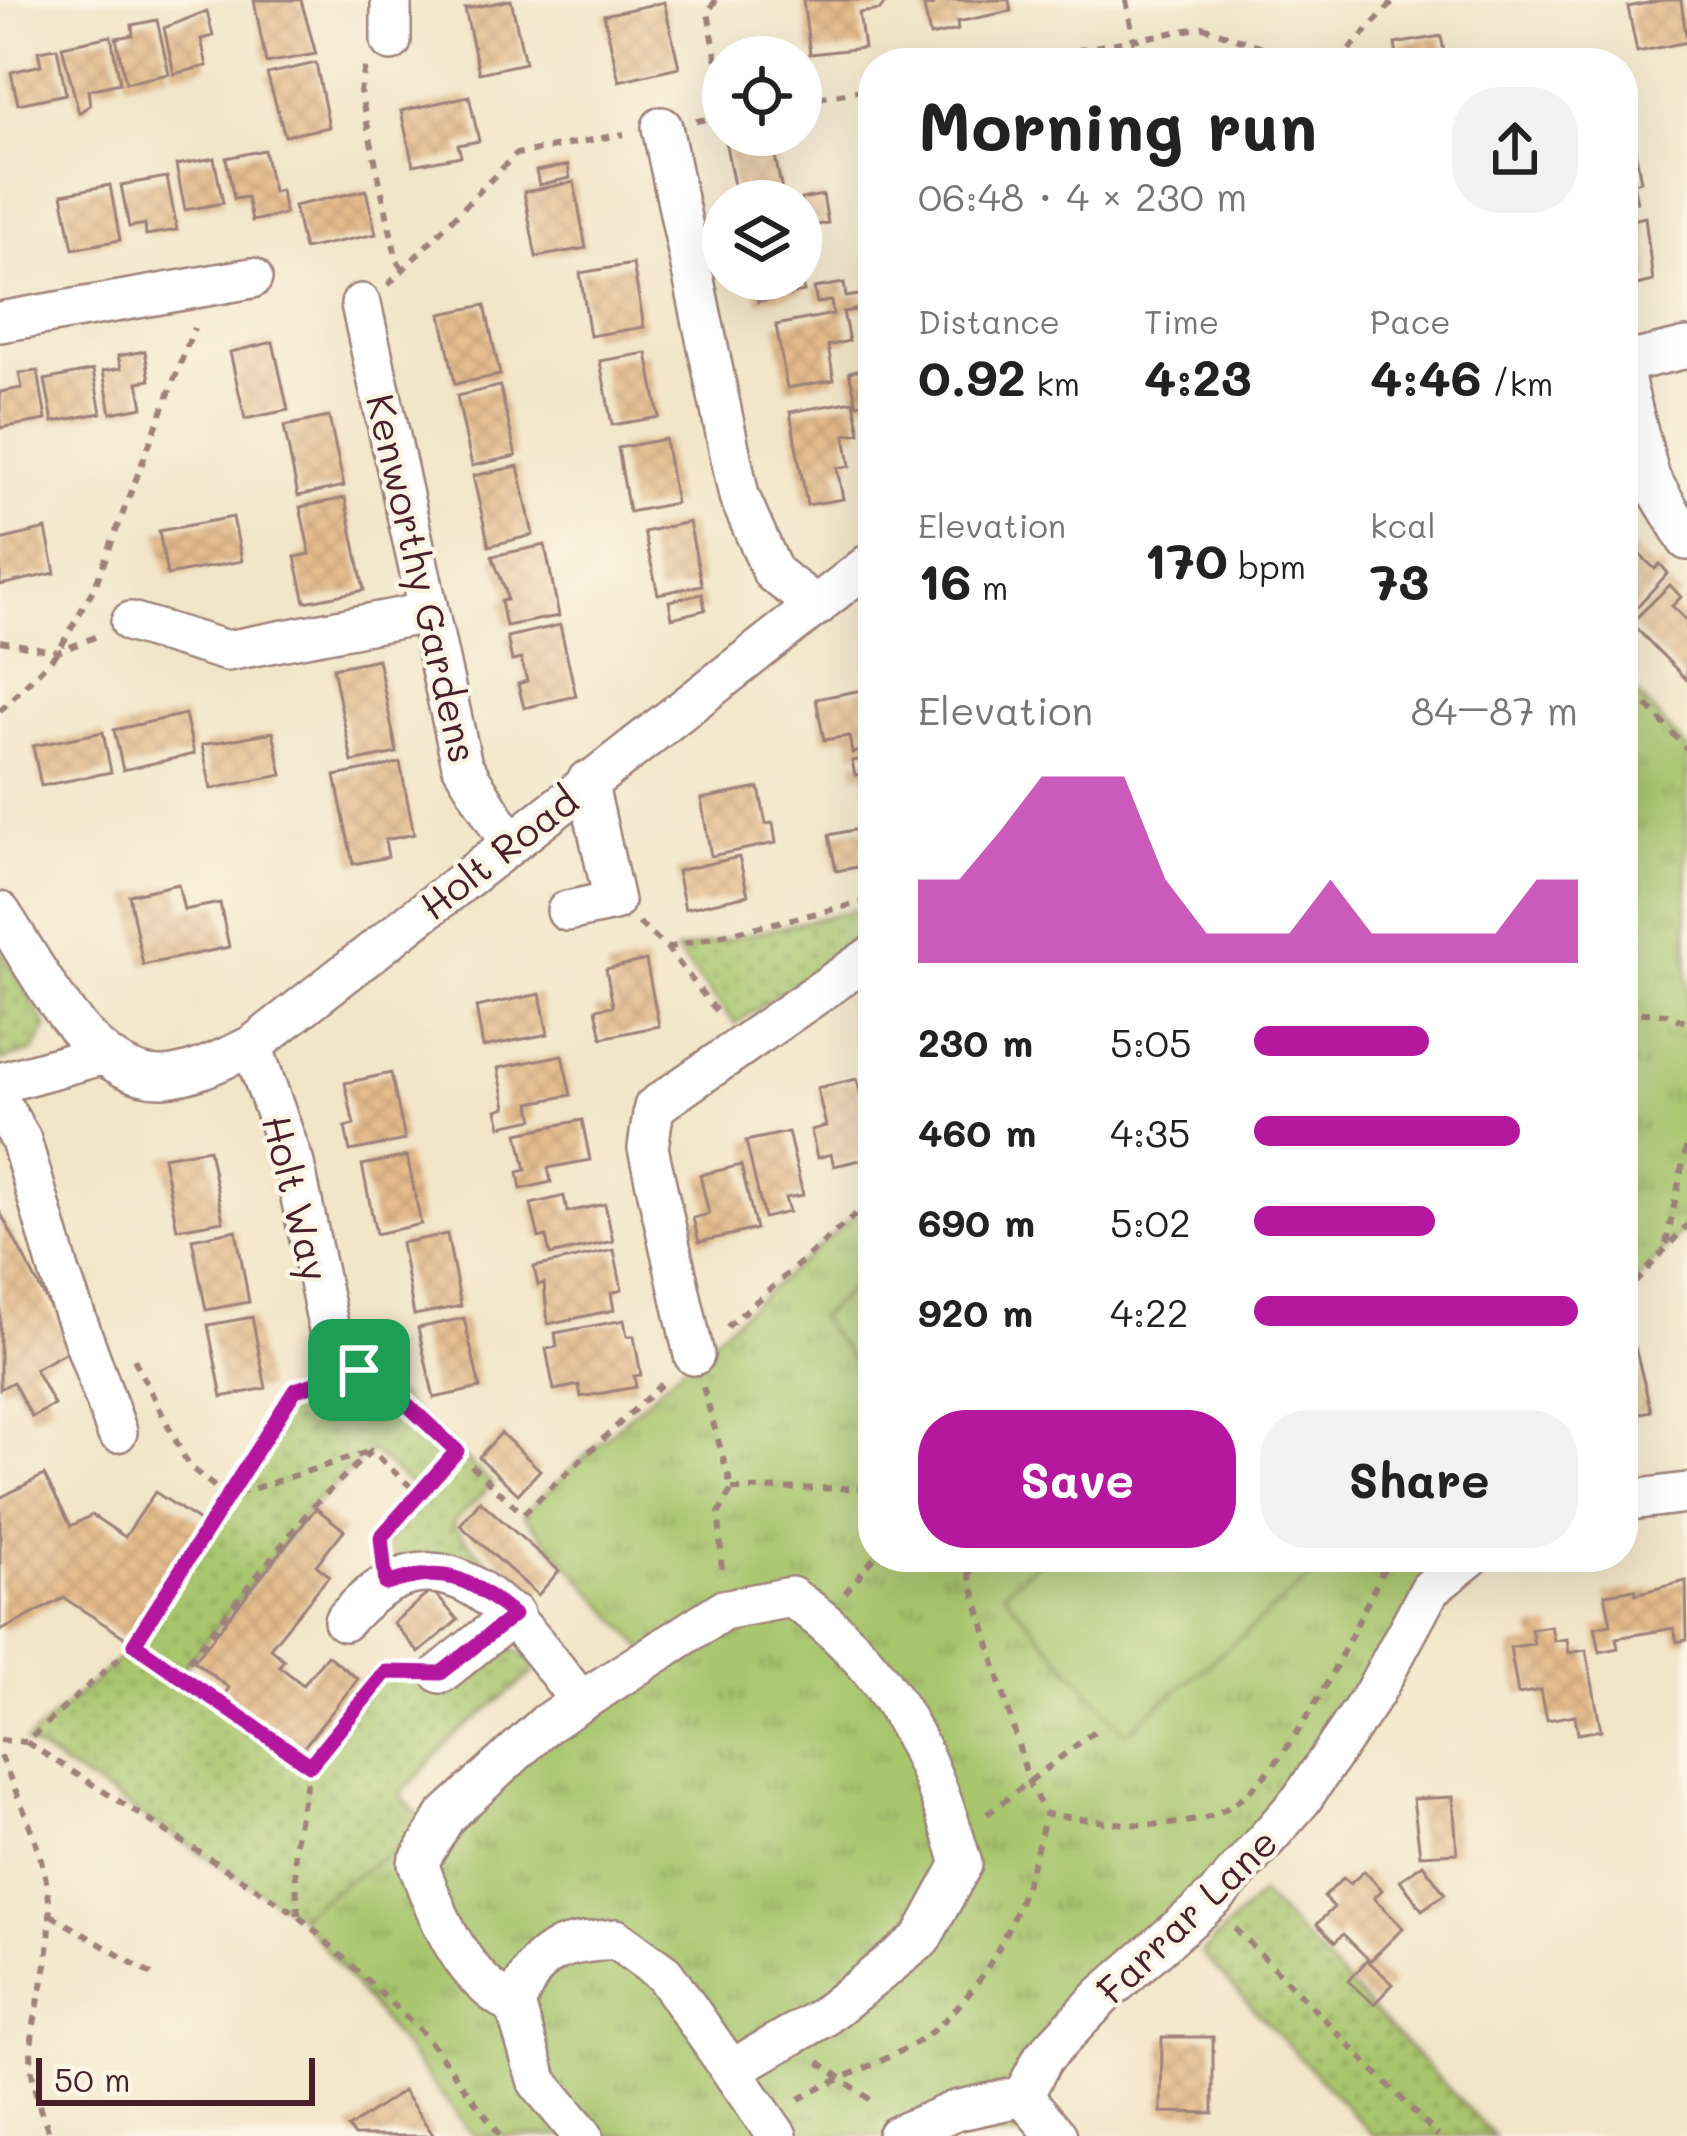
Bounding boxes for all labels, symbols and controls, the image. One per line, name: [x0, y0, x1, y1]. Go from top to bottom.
map controls: [702, 36, 822, 300]
button: locate: [702, 36, 822, 156]
text: Morning run: [918, 82, 1317, 168]
button: share: [1452, 87, 1578, 213]
text: 06:48 · 4 × 230 m: [918, 170, 1247, 221]
button: layers: [702, 180, 822, 300]
text: Distance: [918, 299, 1060, 342]
text: Time: [1144, 299, 1219, 342]
text: Pace: [1370, 299, 1451, 342]
text: 0.92: [918, 342, 1026, 409]
text: 4:23: [1144, 342, 1252, 409]
text: 4:46: [1370, 342, 1482, 409]
text: km: [1026, 361, 1080, 404]
text: /km: [1482, 361, 1553, 404]
street label: Kenworthy Gardens: [356, 389, 490, 767]
text: Elevation: [918, 503, 1066, 546]
text: kcal: [1370, 503, 1436, 546]
text: 170: [1144, 525, 1228, 592]
text: bpm: [1228, 544, 1306, 587]
text: 16: [918, 546, 971, 613]
text: 73: [1370, 546, 1429, 613]
text: m: [971, 565, 1008, 608]
text: Elevation: [918, 684, 1093, 735]
text: 84–87 m: [1411, 684, 1578, 735]
street label: Holt Road: [408, 774, 588, 930]
text: 230 m: [918, 1016, 1033, 1067]
text: 5:05: [1110, 1016, 1192, 1067]
text: 460 m: [918, 1106, 1036, 1157]
text: 4:35: [1110, 1106, 1191, 1157]
street label: Holt Way: [252, 1110, 342, 1286]
text: 690 m: [918, 1196, 1035, 1247]
text: 5:02: [1110, 1196, 1191, 1247]
text: 920 m: [918, 1286, 1033, 1337]
text: 4:22: [1110, 1286, 1188, 1337]
pin: [308, 1319, 410, 1421]
icon: arrive: [326, 1337, 392, 1403]
button: Save: [918, 1410, 1236, 1548]
button: Share: [1260, 1410, 1578, 1548]
street label: Farrar Lane: [1085, 1816, 1287, 2014]
scale bar: [36, 2052, 315, 2105]
text: 50 m: [54, 2057, 130, 2100]

